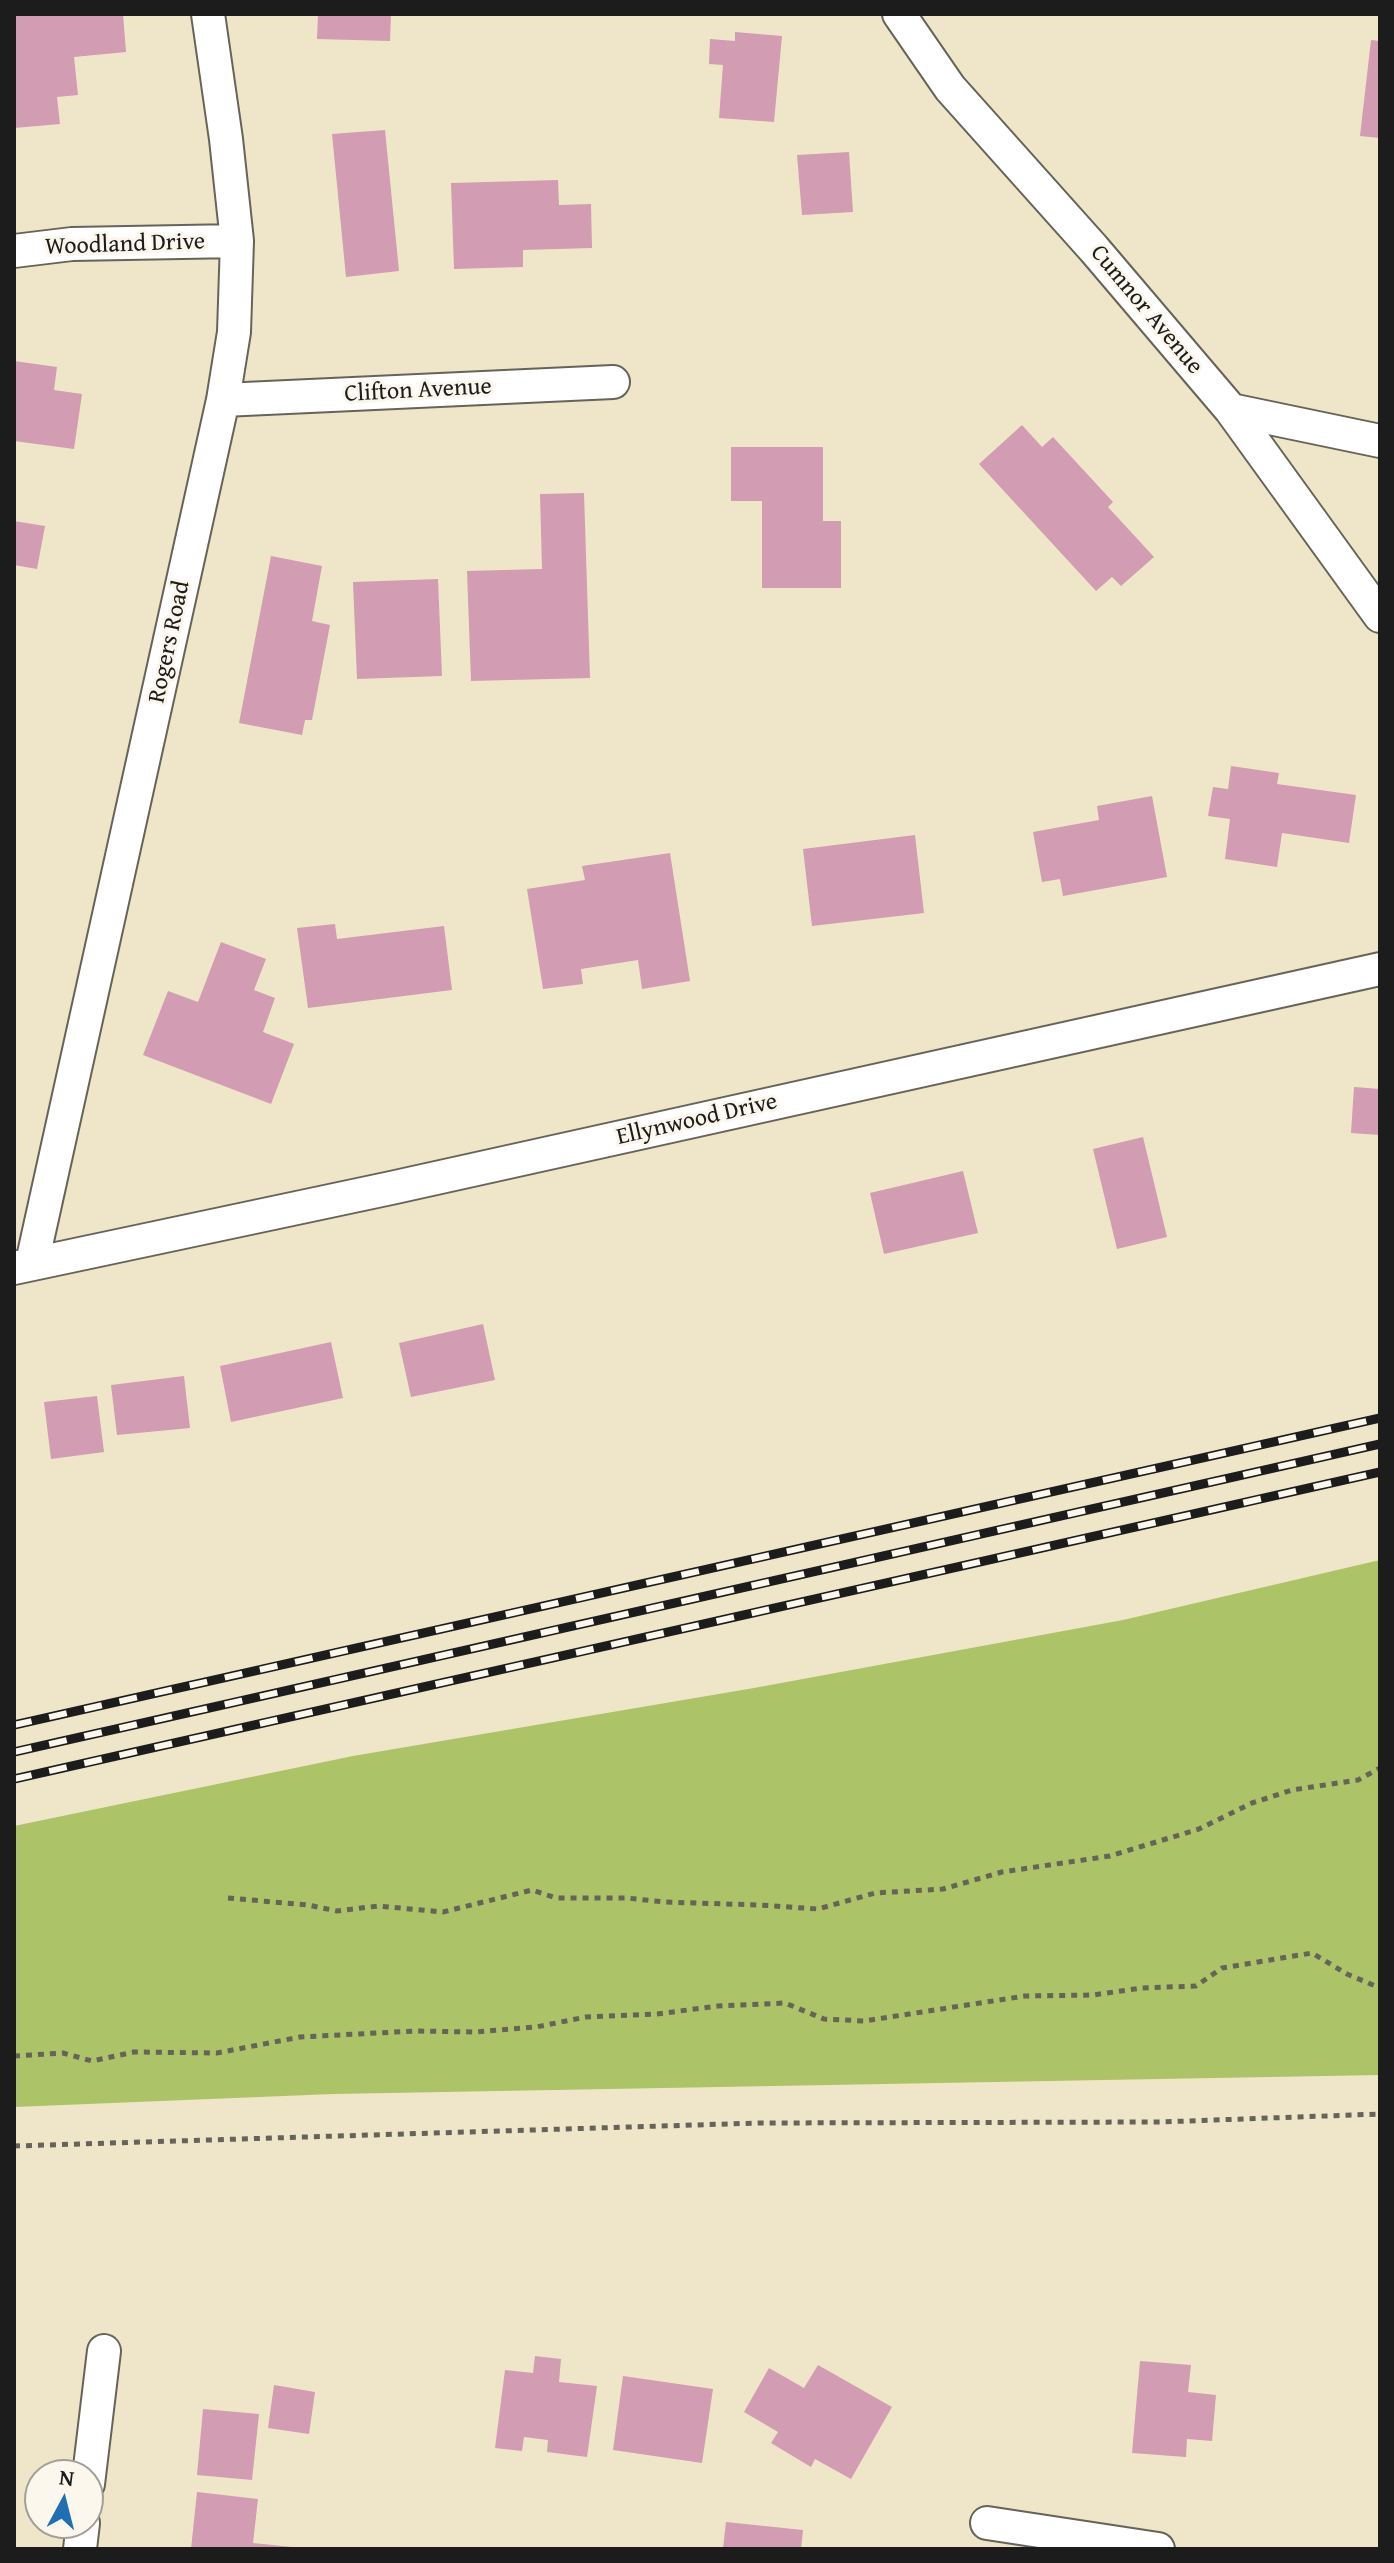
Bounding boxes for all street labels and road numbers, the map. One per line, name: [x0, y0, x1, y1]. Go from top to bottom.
street label: Woodland Drive: [44, 228, 206, 262]
street label: Cumnor Avenue: [1083, 239, 1209, 381]
street label: Clifton Avenue: [344, 373, 492, 409]
street label: Rogers Road: [143, 578, 197, 706]
street label: Ellynwood Drive: [614, 1088, 780, 1152]

